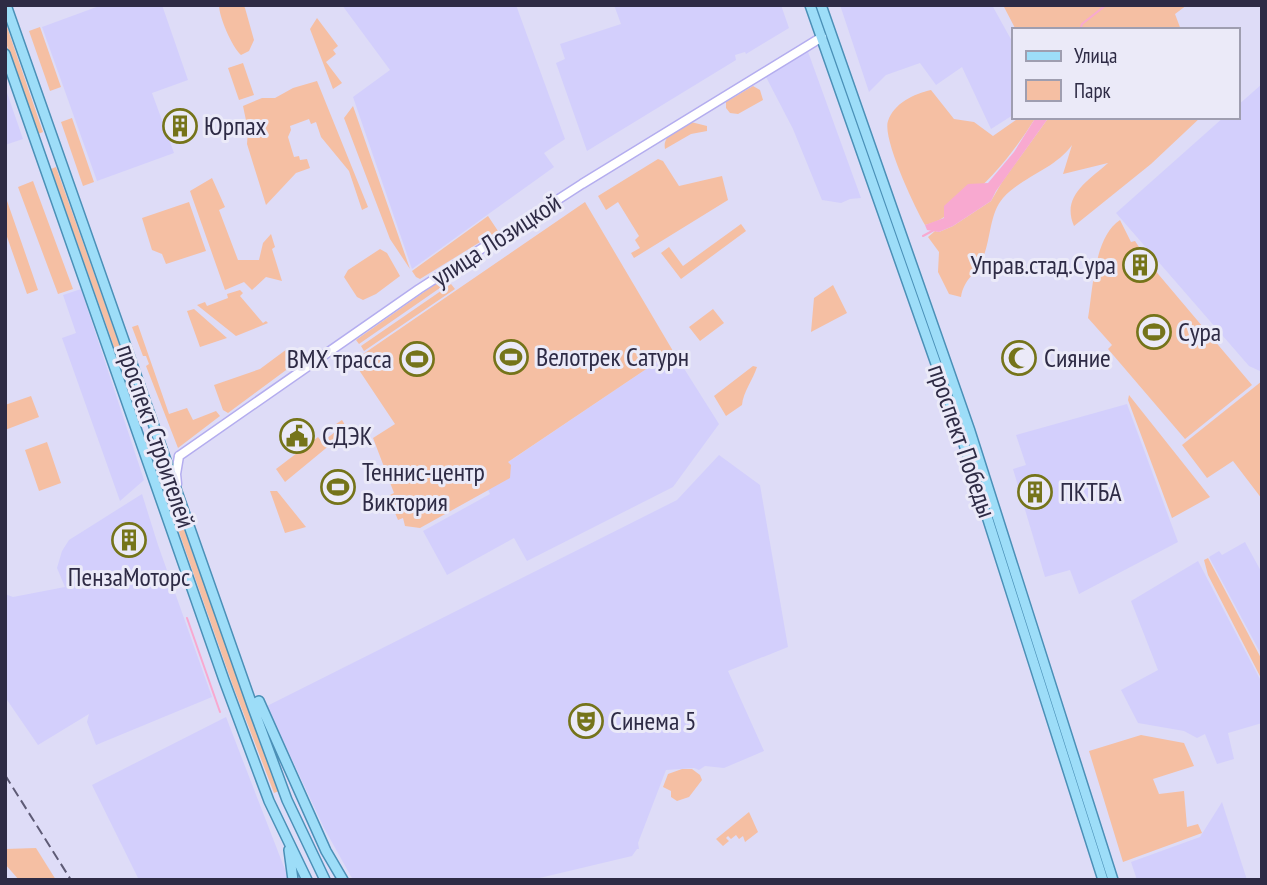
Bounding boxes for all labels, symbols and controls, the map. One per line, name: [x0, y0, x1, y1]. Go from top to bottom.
legend: [1012, 28, 1239, 119]
text: Улица: [1074, 42, 1117, 69]
text: Парк: [1074, 77, 1111, 104]
building icon: Юрпах: [161, 107, 199, 145]
place label: Юрпах: [204, 109, 267, 142]
street label: улица Лозицкой: [425, 186, 567, 294]
building icon: Управ.стад.Сура: [1121, 246, 1159, 284]
place label: Управ.стад.Сура: [971, 248, 1116, 281]
sports icon: Сура: [1135, 313, 1173, 351]
place label: Сура: [1178, 315, 1221, 348]
sports icon: Велотрек Сатурн: [492, 338, 530, 376]
mosque icon: Сияние: [1000, 339, 1038, 377]
street label: проспект Строителей: [110, 340, 203, 532]
sports icon: BMX трасса: [398, 340, 436, 378]
place label: Велотрек Сатурн: [536, 340, 689, 373]
place label: Сияние: [1044, 341, 1111, 374]
place label: BMX трасса: [287, 342, 392, 375]
street label: проспект Победы: [921, 360, 1004, 522]
public building icon: СДЭК: [278, 417, 316, 455]
place label: СДЭК: [322, 419, 373, 452]
place label: Теннис-центр Виктория: [362, 455, 485, 518]
sports icon: Теннис-центр Виктория: [319, 468, 357, 506]
building icon: ПКТБА: [1016, 473, 1054, 511]
place label: ПКТБА: [1060, 475, 1122, 508]
building icon: ПензаМоторс: [110, 521, 148, 559]
place label: ПензаМоторс: [68, 560, 190, 593]
theatre icon: Синема 5: [567, 702, 605, 740]
place label: Синема 5: [610, 704, 697, 737]

